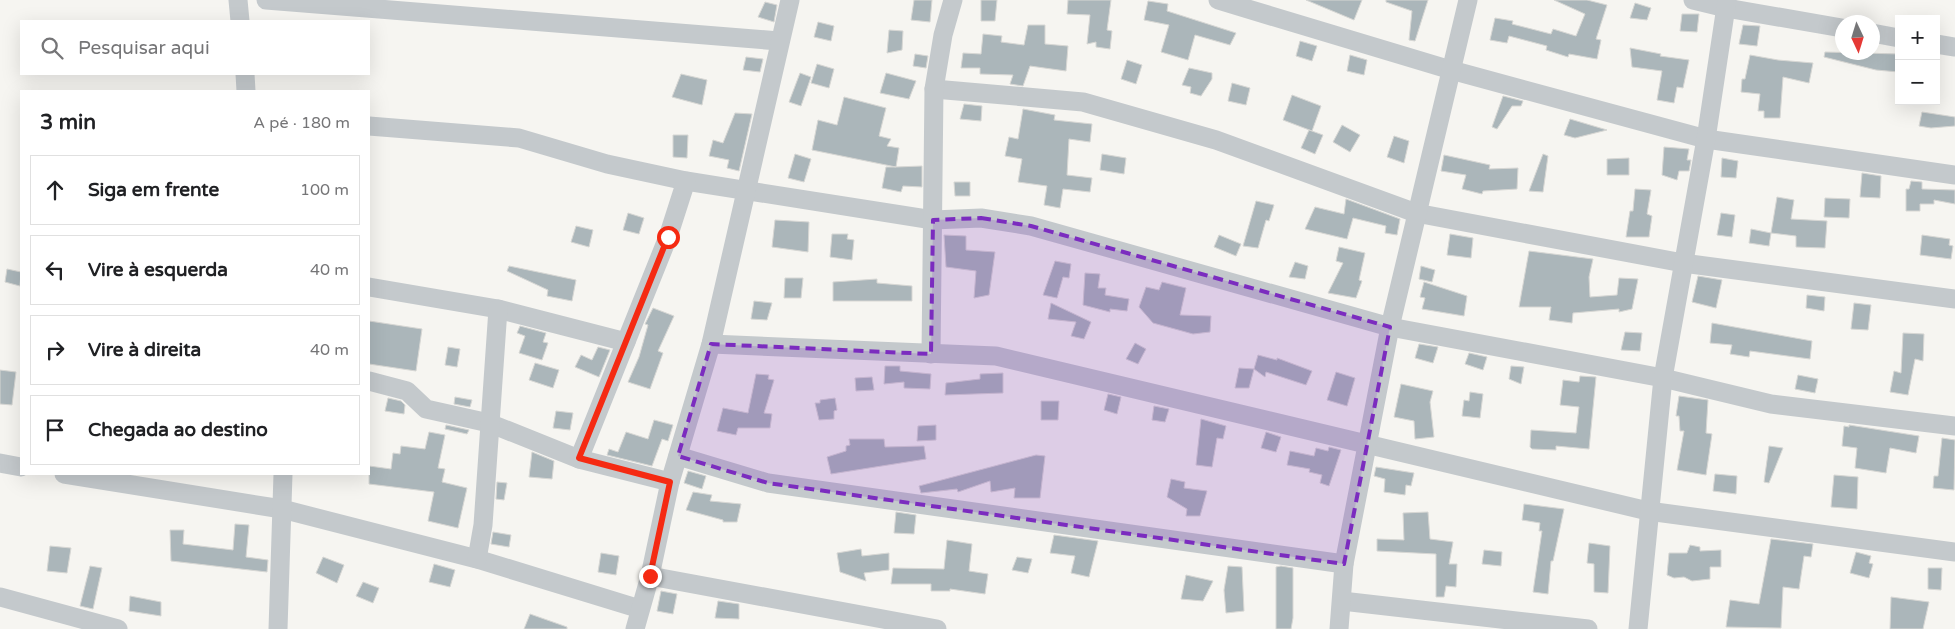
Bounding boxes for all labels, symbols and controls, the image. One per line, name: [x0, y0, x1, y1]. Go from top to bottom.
north arrow: [1835, 15, 1880, 60]
map controls: [1895, 15, 1940, 105]
button: +: [1895, 15, 1940, 60]
search box: [20, 20, 370, 75]
icon: search: [38, 34, 66, 62]
text: Pesquisar aqui: [78, 37, 210, 59]
button: −: [1895, 60, 1940, 105]
text: 3 min: [40, 110, 96, 135]
text: A pé · 180 m: [253, 113, 350, 133]
icon: ahead: [41, 176, 69, 204]
text: Siga em frente: [88, 179, 219, 201]
text: 100 m: [300, 180, 349, 200]
route start: [657, 226, 680, 249]
icon: left: [41, 256, 69, 284]
text: Vire à esquerda: [88, 259, 228, 281]
text: 40 m: [310, 260, 349, 280]
icon: right: [41, 336, 69, 364]
text: Vire à direita: [88, 339, 201, 361]
text: 40 m: [310, 340, 349, 360]
icon: arrive: [41, 416, 69, 444]
text: Chegada ao destino: [88, 419, 268, 441]
route end: [639, 565, 662, 588]

